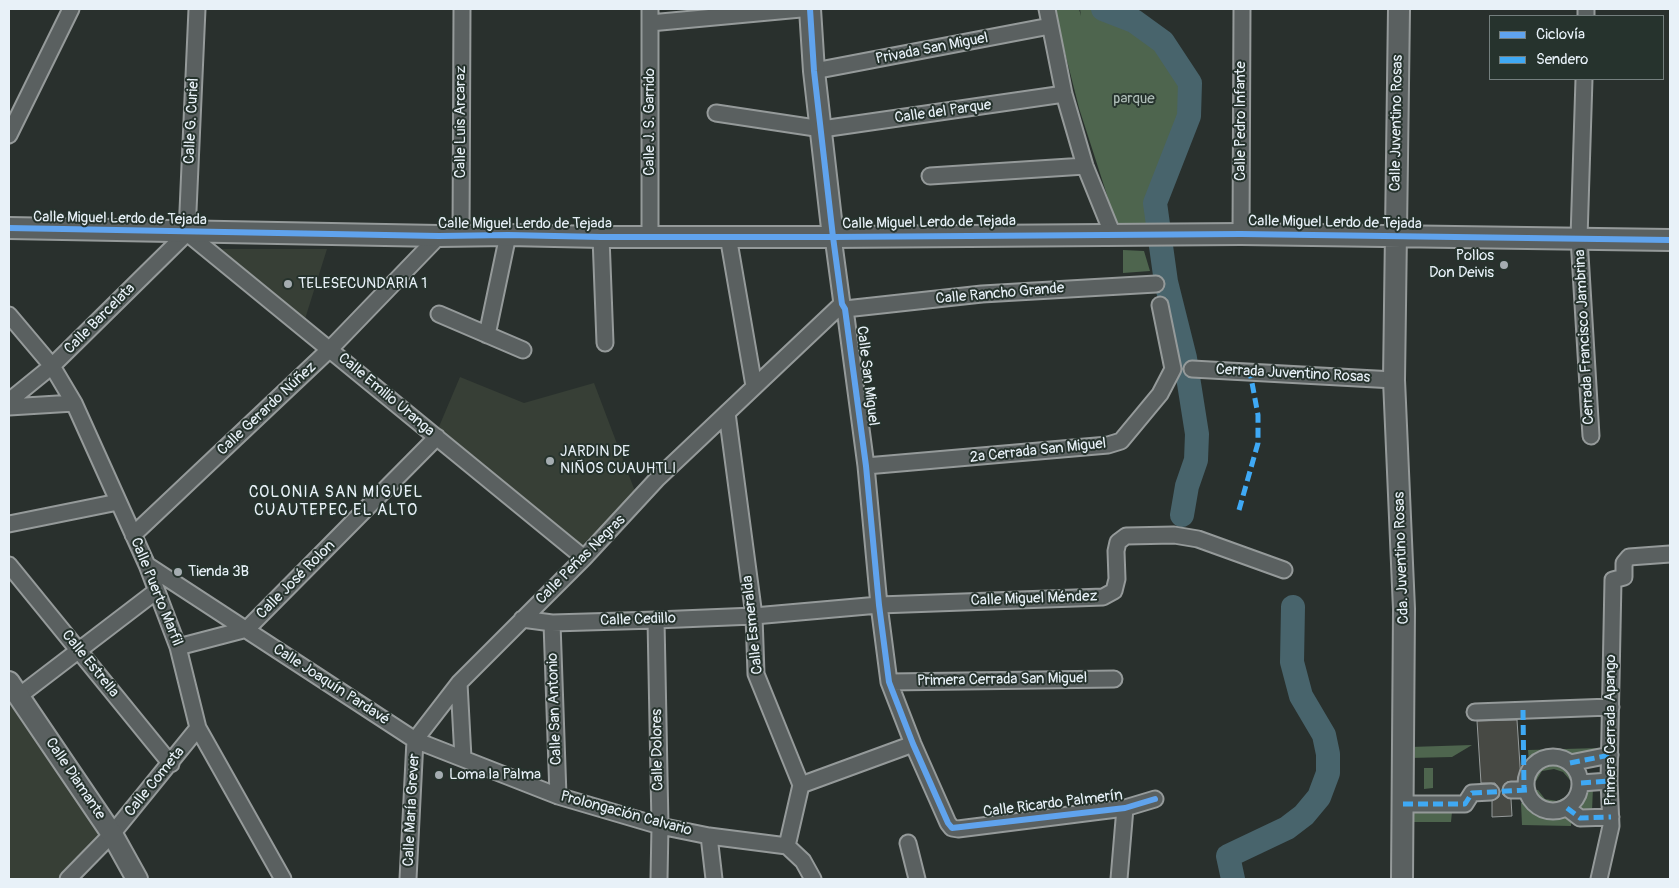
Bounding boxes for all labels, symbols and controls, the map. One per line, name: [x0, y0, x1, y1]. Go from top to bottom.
legend: [1489, 15, 1664, 80]
text: Ciclovía: [1536, 25, 1585, 44]
street label: Privada San Miguel: [874, 29, 990, 69]
text: Sendero: [1536, 50, 1588, 69]
street label: Calle Juventino Rosas: [1387, 54, 1407, 192]
street label: Calle Pedro Infante: [1232, 61, 1250, 181]
street label: Calle Luis Arcaraz: [452, 66, 470, 178]
street label: Calle J. S. Garrido: [641, 68, 659, 176]
street label: Calle G. Curiel: [181, 77, 203, 165]
park label: parque: [1113, 90, 1155, 108]
street label: Calle del Parque: [893, 96, 993, 128]
street label: Calle Miguel Lerdo de Tejada: [33, 208, 207, 230]
street label: Calle Miguel Lerdo de Tejada: [842, 212, 1016, 234]
street label: Calle Miguel Lerdo de Tejada: [1248, 212, 1422, 234]
street label: Calle Miguel Lerdo de Tejada: [438, 215, 612, 233]
place label: Pollos Don Deivis: [1429, 247, 1494, 282]
street label: Cerrada Francisco Jambrina: [1571, 249, 1599, 425]
marker: Pollos Don Deivis: [1498, 259, 1510, 271]
place label: TELESECUNDARIA 1: [298, 275, 427, 293]
marker: TELESECUNDARIA 1: [282, 278, 294, 290]
street label: Calle Rancho Grande: [935, 279, 1065, 309]
street label: Calle Barcelata: [61, 280, 139, 358]
street label: Calle San Miguel: [852, 325, 882, 427]
street label: Calle Emilio Uranga: [334, 349, 438, 441]
street label: Calle Gerardo Núñez: [214, 358, 320, 460]
street label: Cerrada Juventino Rosas: [1215, 361, 1371, 387]
street label: 2ª Cerrada San Miguel: [969, 435, 1107, 467]
place label: JARDIN DE NIÑOS CUAUHTLI: [560, 443, 676, 478]
marker: JARDIN DE NIÑOS CUAUHTLI: [544, 455, 556, 467]
district label: COLONIA SAN MIGUEL CUAUTEPEC EL ALTO: [247, 483, 425, 521]
street label: Cda. Juventino Rosas: [1391, 491, 1413, 625]
street label: Calle Peñas Negras: [532, 511, 630, 609]
street label: Calle Puerto Marfil: [126, 535, 186, 649]
street label: Calle José Rolon: [253, 537, 339, 623]
place label: Tienda 3B: [188, 563, 249, 581]
marker: Tienda 3B: [172, 566, 184, 578]
street label: Calle Esmeralda: [739, 575, 767, 675]
street label: Calle Miguel Méndez: [970, 588, 1098, 610]
street label: Calle Cedillo: [600, 610, 676, 630]
street label: Calle Estrella: [57, 627, 123, 701]
street label: Calle Joaquín Pardavé: [269, 641, 393, 729]
street label: Calle San Antonio: [544, 653, 566, 765]
street label: Primera Cerrada Apango: [1602, 654, 1620, 806]
street label: Primera Cerrada San Miguel: [917, 670, 1087, 690]
street label: Calle Dolores: [648, 709, 668, 791]
street label: Calle Diamante: [41, 735, 109, 823]
street label: Calle Cometa: [121, 743, 189, 821]
street label: Calle María Grever: [400, 753, 424, 867]
place label: Loma la Palma: [449, 766, 541, 784]
marker: Loma la Palma: [433, 769, 445, 781]
street label: Calle Ricardo Palmerín: [982, 787, 1124, 821]
street label: Prolongación Calvario: [558, 788, 694, 840]

